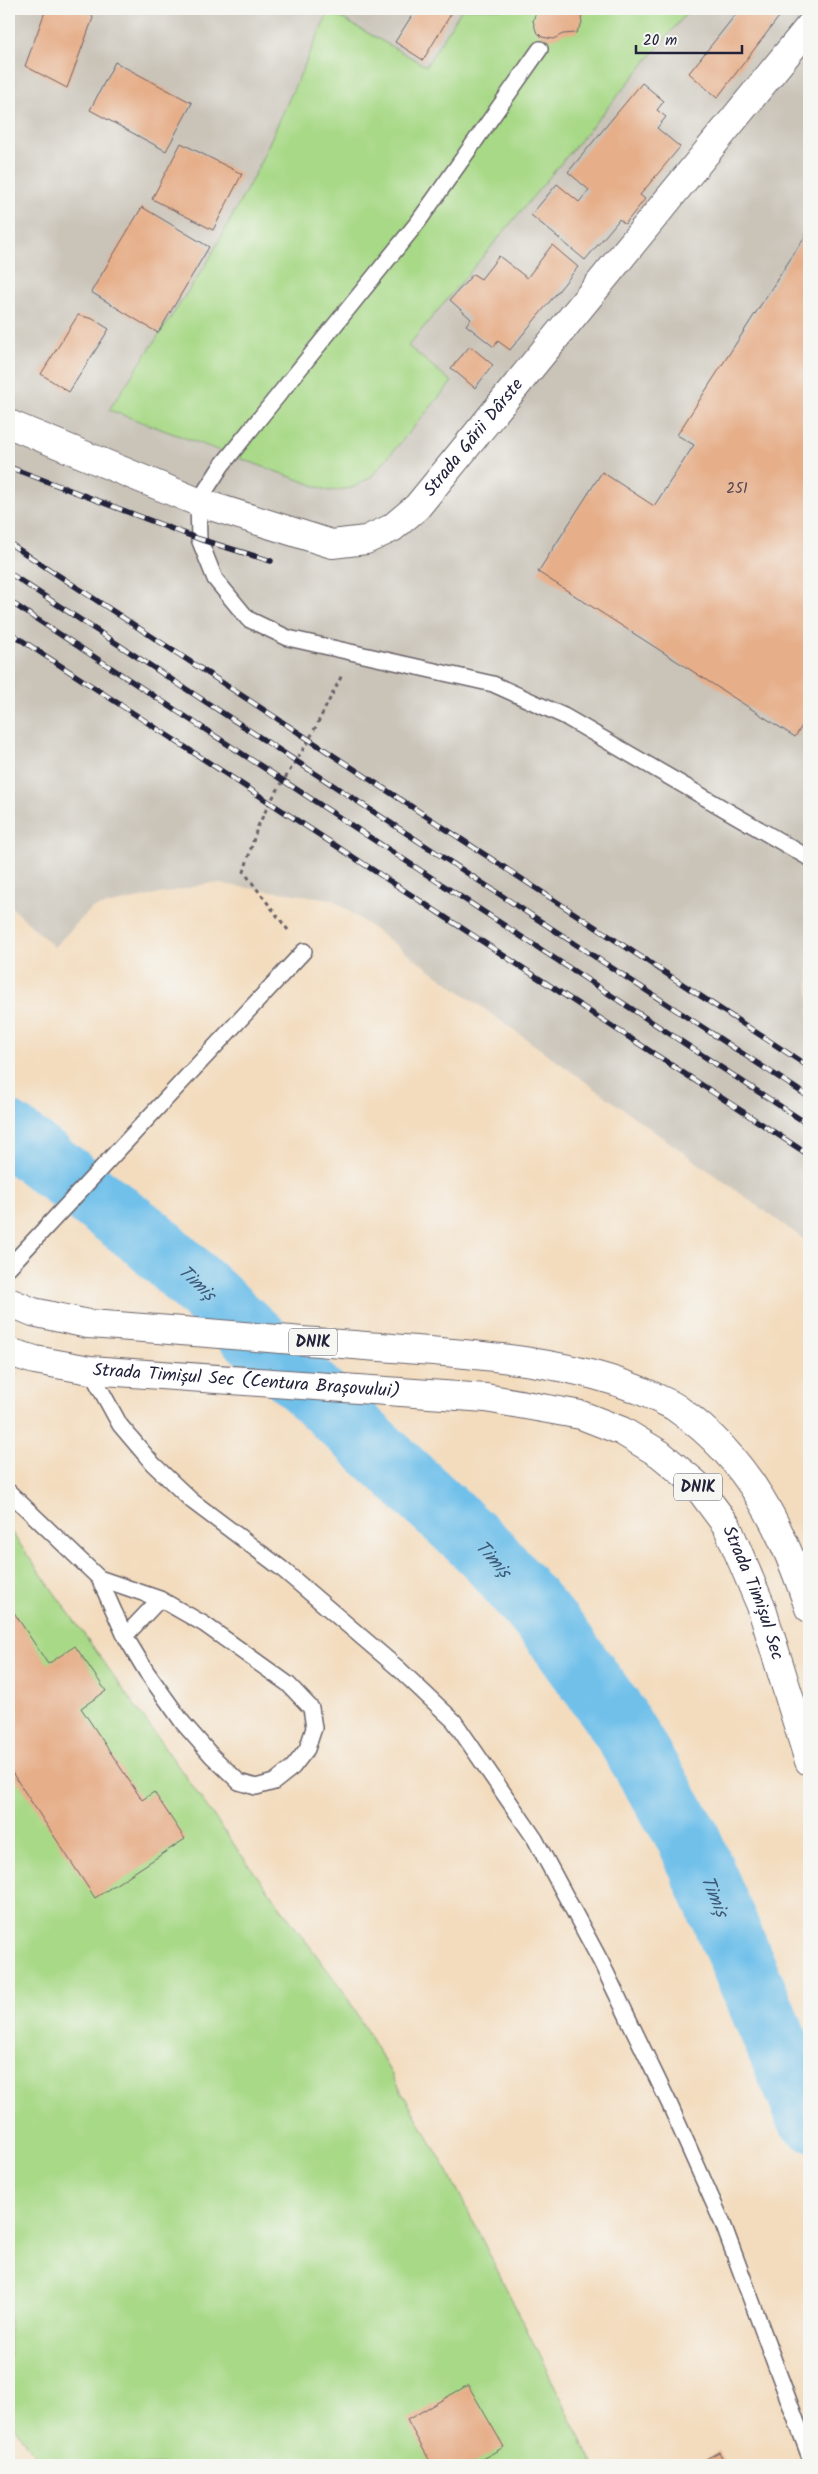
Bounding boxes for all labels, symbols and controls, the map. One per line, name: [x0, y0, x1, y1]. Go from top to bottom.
scale bar: [636, 22, 742, 54]
text: 20 m: [643, 29, 677, 53]
street label: Strada Gării Dârste: [416, 372, 531, 503]
house number: 251: [726, 477, 748, 501]
water label: Timiș: [171, 1258, 223, 1310]
road number: DN1K: [289, 1328, 337, 1355]
street label: Strada Timișul Sec (Centura Brașovului): [92, 1356, 401, 1406]
road number: DN1K: [674, 1474, 722, 1500]
street label: Strada Timișul Sec: [714, 1521, 791, 1664]
water label: Timiș: [468, 1533, 519, 1587]
water label: Timiș: [691, 1871, 737, 1924]

